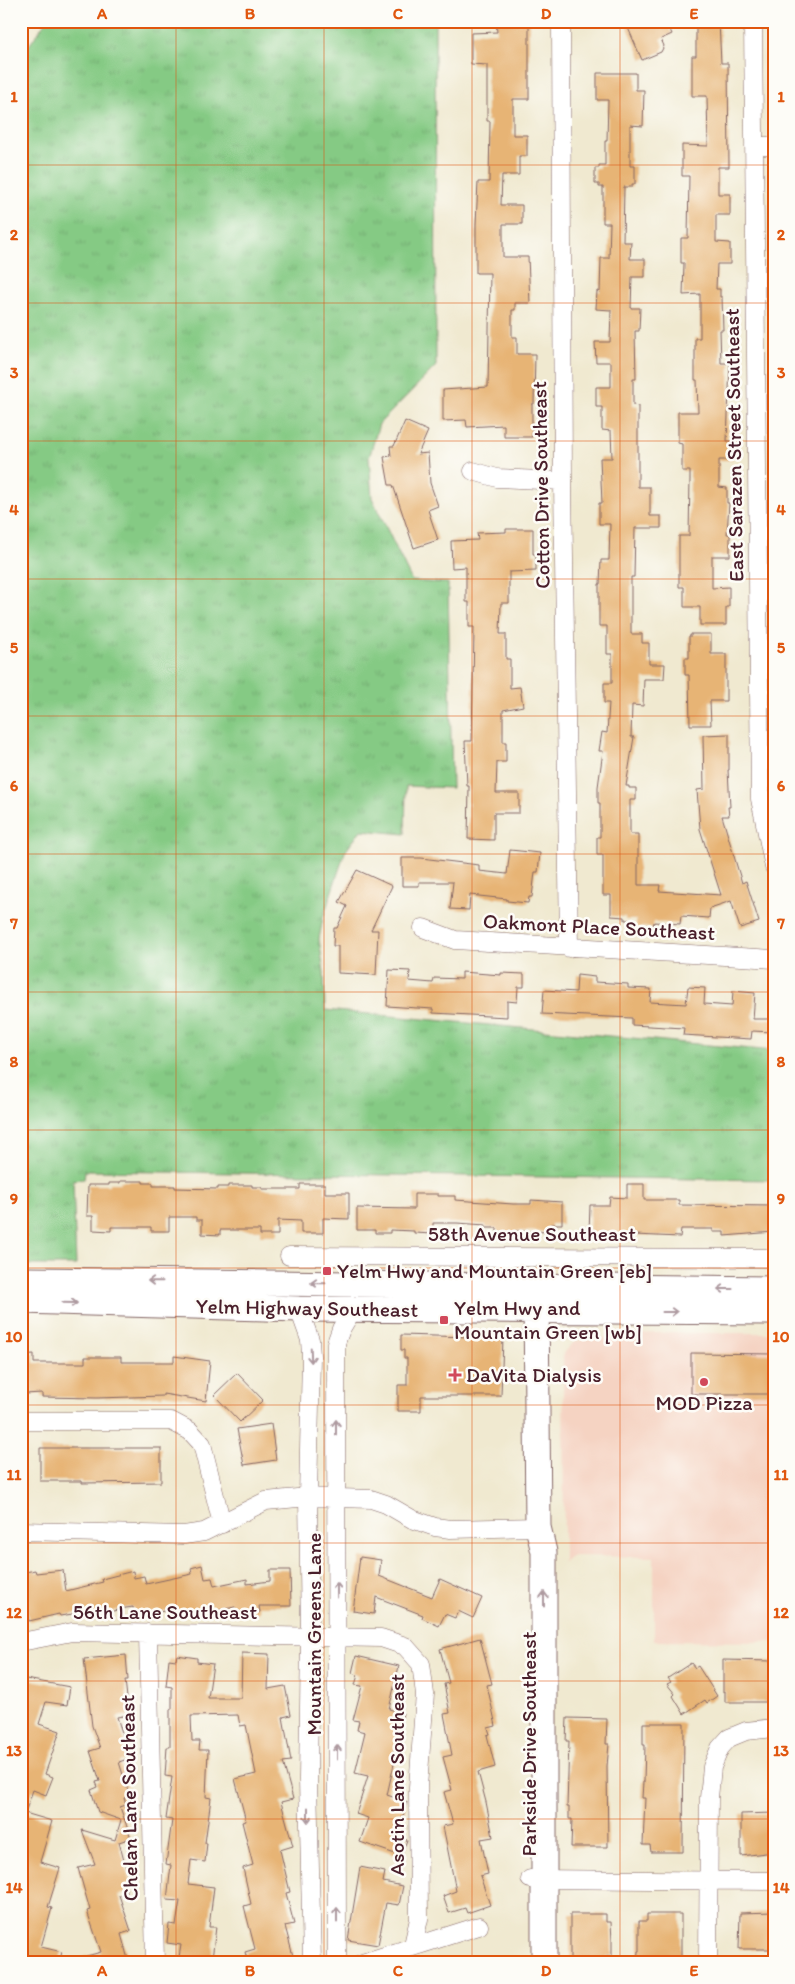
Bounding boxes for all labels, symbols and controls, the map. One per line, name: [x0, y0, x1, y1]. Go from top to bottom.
text: A: [96, 4, 108, 23]
text: B: [245, 4, 256, 23]
text: C: [393, 4, 404, 23]
text: D: [541, 4, 552, 23]
text: E: [690, 4, 699, 23]
text: 1: [10, 87, 18, 106]
text: 1: [777, 87, 785, 106]
text: 2: [10, 225, 19, 244]
text: 2: [777, 225, 786, 244]
street label: East Sarazen Street Southeast: [719, 308, 748, 582]
text: 3: [10, 363, 19, 382]
text: 3: [777, 363, 786, 382]
street label: Cotton Drive Southeast: [526, 381, 555, 589]
text: 4: [9, 500, 19, 519]
text: 4: [776, 500, 786, 519]
text: 5: [10, 638, 19, 657]
text: 5: [777, 638, 786, 657]
text: 6: [10, 776, 19, 795]
text: 6: [777, 776, 786, 795]
street label: Oakmont Place Southeast: [482, 908, 716, 945]
text: 7: [9, 914, 18, 933]
text: 7: [776, 914, 785, 933]
text: 8: [10, 1052, 19, 1071]
text: 8: [777, 1052, 786, 1071]
text: 9: [10, 1189, 18, 1208]
text: 9: [777, 1189, 785, 1208]
street label: 58th Avenue Southeast: [428, 1221, 636, 1246]
place label: Yelm Hwy and Mountain Green [eb]: [337, 1258, 652, 1283]
marker: Yelm Hwy and Mountain Green [eb]: [321, 1265, 333, 1277]
one-way arrow: [147, 1276, 164, 1286]
one-way arrow: [310, 1278, 326, 1288]
one-way arrow: [717, 1284, 734, 1294]
street label: Yelm Highway Southeast: [196, 1293, 419, 1322]
place label: Yelm Hwy and Mountain Green [wb]: [454, 1295, 642, 1344]
one-way arrow: [61, 1299, 77, 1308]
one-way arrow: [661, 1307, 677, 1317]
marker: Yelm Hwy and Mountain Green [wb]: [438, 1314, 450, 1326]
text: 10: [5, 1327, 23, 1346]
text: 10: [772, 1327, 790, 1346]
one-way arrow: [306, 1347, 315, 1363]
place label: DaVita Dialysis: [466, 1362, 602, 1387]
marker: DaVita Dialysis: [448, 1368, 462, 1382]
marker: MOD Pizza: [698, 1376, 710, 1388]
place label: MOD Pizza: [655, 1390, 753, 1415]
one-way arrow: [331, 1419, 341, 1436]
text: 11: [7, 1465, 22, 1484]
text: 11: [774, 1465, 789, 1484]
street label: Mountain Greens Lane: [301, 1532, 326, 1736]
one-way arrow: [332, 1582, 342, 1598]
one-way arrow: [539, 1591, 549, 1608]
street label: 56th Lane Southeast: [73, 1599, 257, 1624]
text: 12: [6, 1603, 23, 1622]
text: 12: [773, 1603, 790, 1622]
street label: Parkside Drive Southeast: [516, 1631, 541, 1857]
street label: Asotin Lane Southeast: [384, 1674, 409, 1876]
street label: Chelan Lane Southeast: [114, 1694, 143, 1901]
text: 13: [6, 1741, 22, 1760]
text: 13: [773, 1741, 789, 1760]
one-way arrow: [332, 1744, 342, 1760]
one-way arrow: [303, 1806, 313, 1823]
text: 14: [5, 1878, 23, 1897]
text: 14: [772, 1878, 790, 1897]
one-way arrow: [332, 1907, 342, 1923]
text: A: [96, 1961, 108, 1980]
text: B: [245, 1961, 256, 1980]
text: C: [393, 1961, 404, 1980]
text: D: [541, 1961, 552, 1980]
text: E: [690, 1961, 699, 1980]

